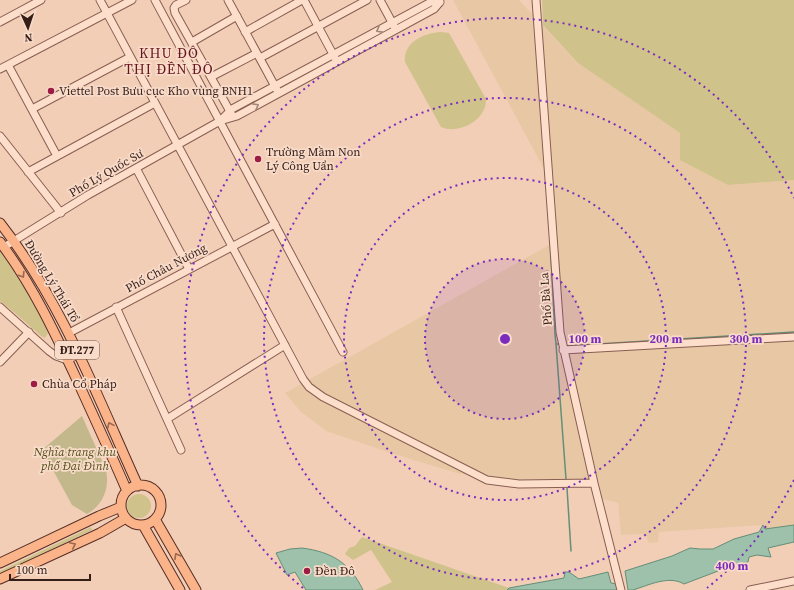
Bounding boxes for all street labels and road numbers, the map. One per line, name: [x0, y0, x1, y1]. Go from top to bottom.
street label: Phố Lý Quốc Sư: [66, 145, 146, 201]
street label: Đường Lý Thái Tổ: [21, 237, 83, 326]
street label: Phố Châu Nương: [123, 240, 209, 296]
street label: Phố Bà La: [536, 271, 556, 326]
road number: ĐT.277: [55, 341, 99, 359]

